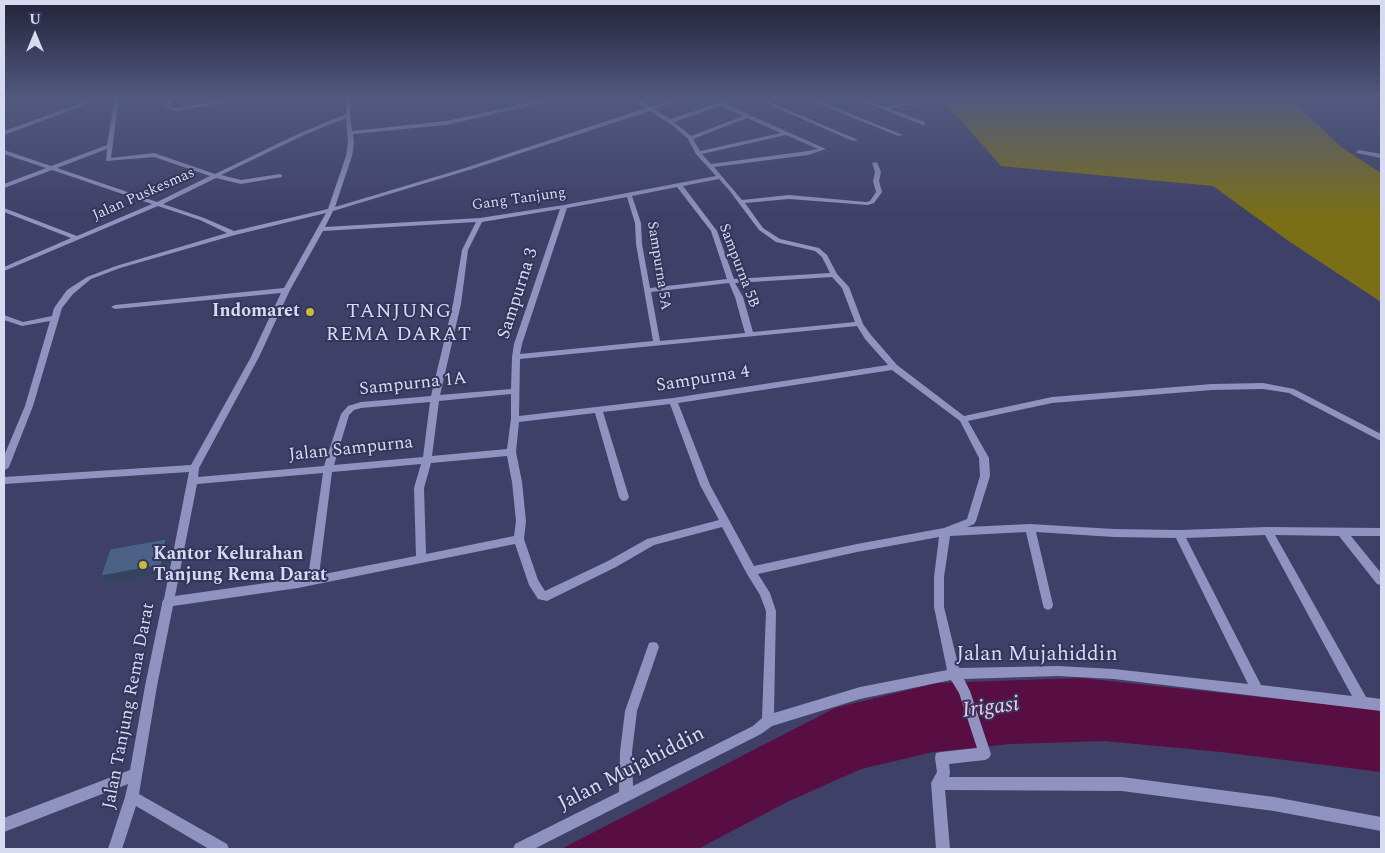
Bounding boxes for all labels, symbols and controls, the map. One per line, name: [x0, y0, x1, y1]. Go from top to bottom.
text: U: [29, 9, 41, 30]
north arrow: [10, 10, 60, 60]
street label: Jalan Puskesmas: [90, 164, 198, 226]
street label: Gang Tanjung: [471, 184, 567, 216]
street label: Sampurna 5A: [642, 220, 674, 312]
street label: Sampurna 5B: [714, 221, 762, 311]
street label: Sampurna 3: [494, 246, 544, 342]
place label: Indomaret: [212, 301, 300, 323]
district label: TANJUNG REMA DARAT: [325, 301, 473, 348]
marker: Indomaret: [304, 306, 316, 318]
street label: Sampurna 4: [655, 362, 751, 398]
street label: Sampurna 1A: [358, 369, 468, 401]
street label: Jalan Sampurna: [288, 433, 414, 467]
place label: Kantor Kelurahan Tanjung Rema Darat: [153, 544, 327, 586]
marker: Kantor Kelurahan Tanjung Rema Darat: [137, 559, 149, 571]
street label: Jalan Tanjung Rema Darat: [99, 601, 161, 811]
street label: Jalan Mujahiddin: [956, 643, 1118, 669]
water label: Irigasi: [961, 692, 1021, 726]
street label: Jalan Mujahiddin: [554, 722, 710, 818]

